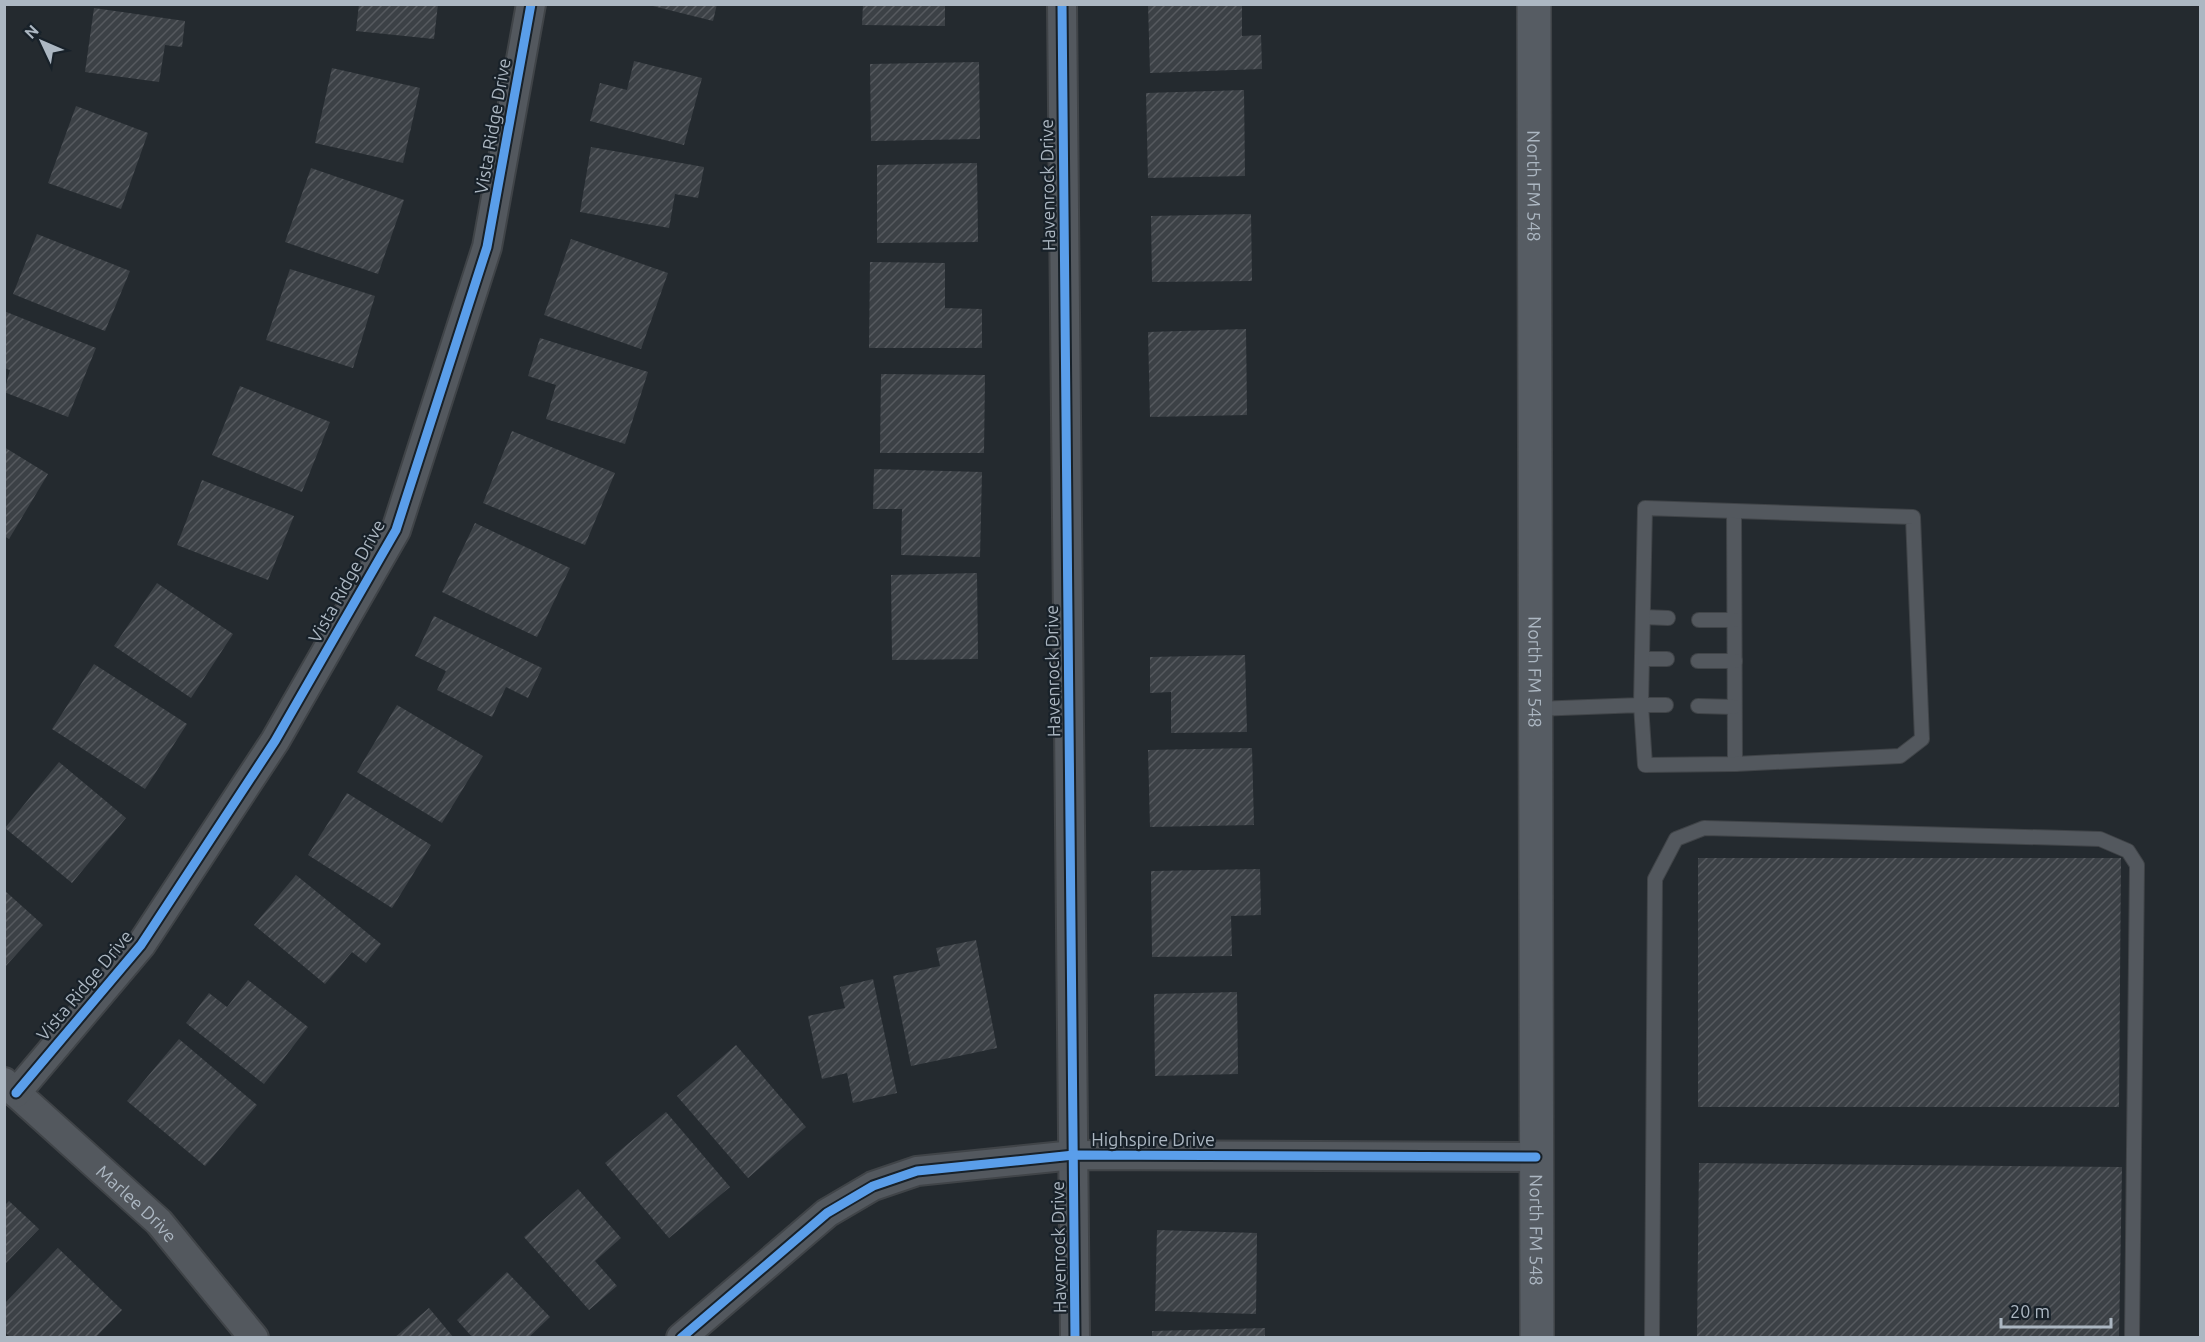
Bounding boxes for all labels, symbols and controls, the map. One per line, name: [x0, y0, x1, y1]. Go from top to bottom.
north arrow: [12, 12, 72, 72]
text: N: [21, 21, 42, 42]
street label: Vista Ridge Drive: [470, 56, 514, 196]
street label: Havenrock Drive: [1036, 119, 1058, 251]
street label: North FM 548: [1524, 130, 1545, 242]
street label: Vista Ridge Drive: [304, 516, 388, 646]
street label: Havenrock Drive: [1041, 605, 1063, 737]
street label: North FM 548: [1525, 616, 1546, 728]
street label: Vista Ridge Drive: [32, 926, 136, 1044]
street label: Highspire Drive: [1091, 1129, 1215, 1149]
street label: Marlee Drive: [93, 1161, 181, 1246]
street label: North FM 548: [1527, 1174, 1547, 1286]
street label: Havenrock Drive: [1047, 1181, 1069, 1313]
scale bar: [2001, 1291, 2110, 1329]
text: 20 m: [2010, 1301, 2050, 1321]

